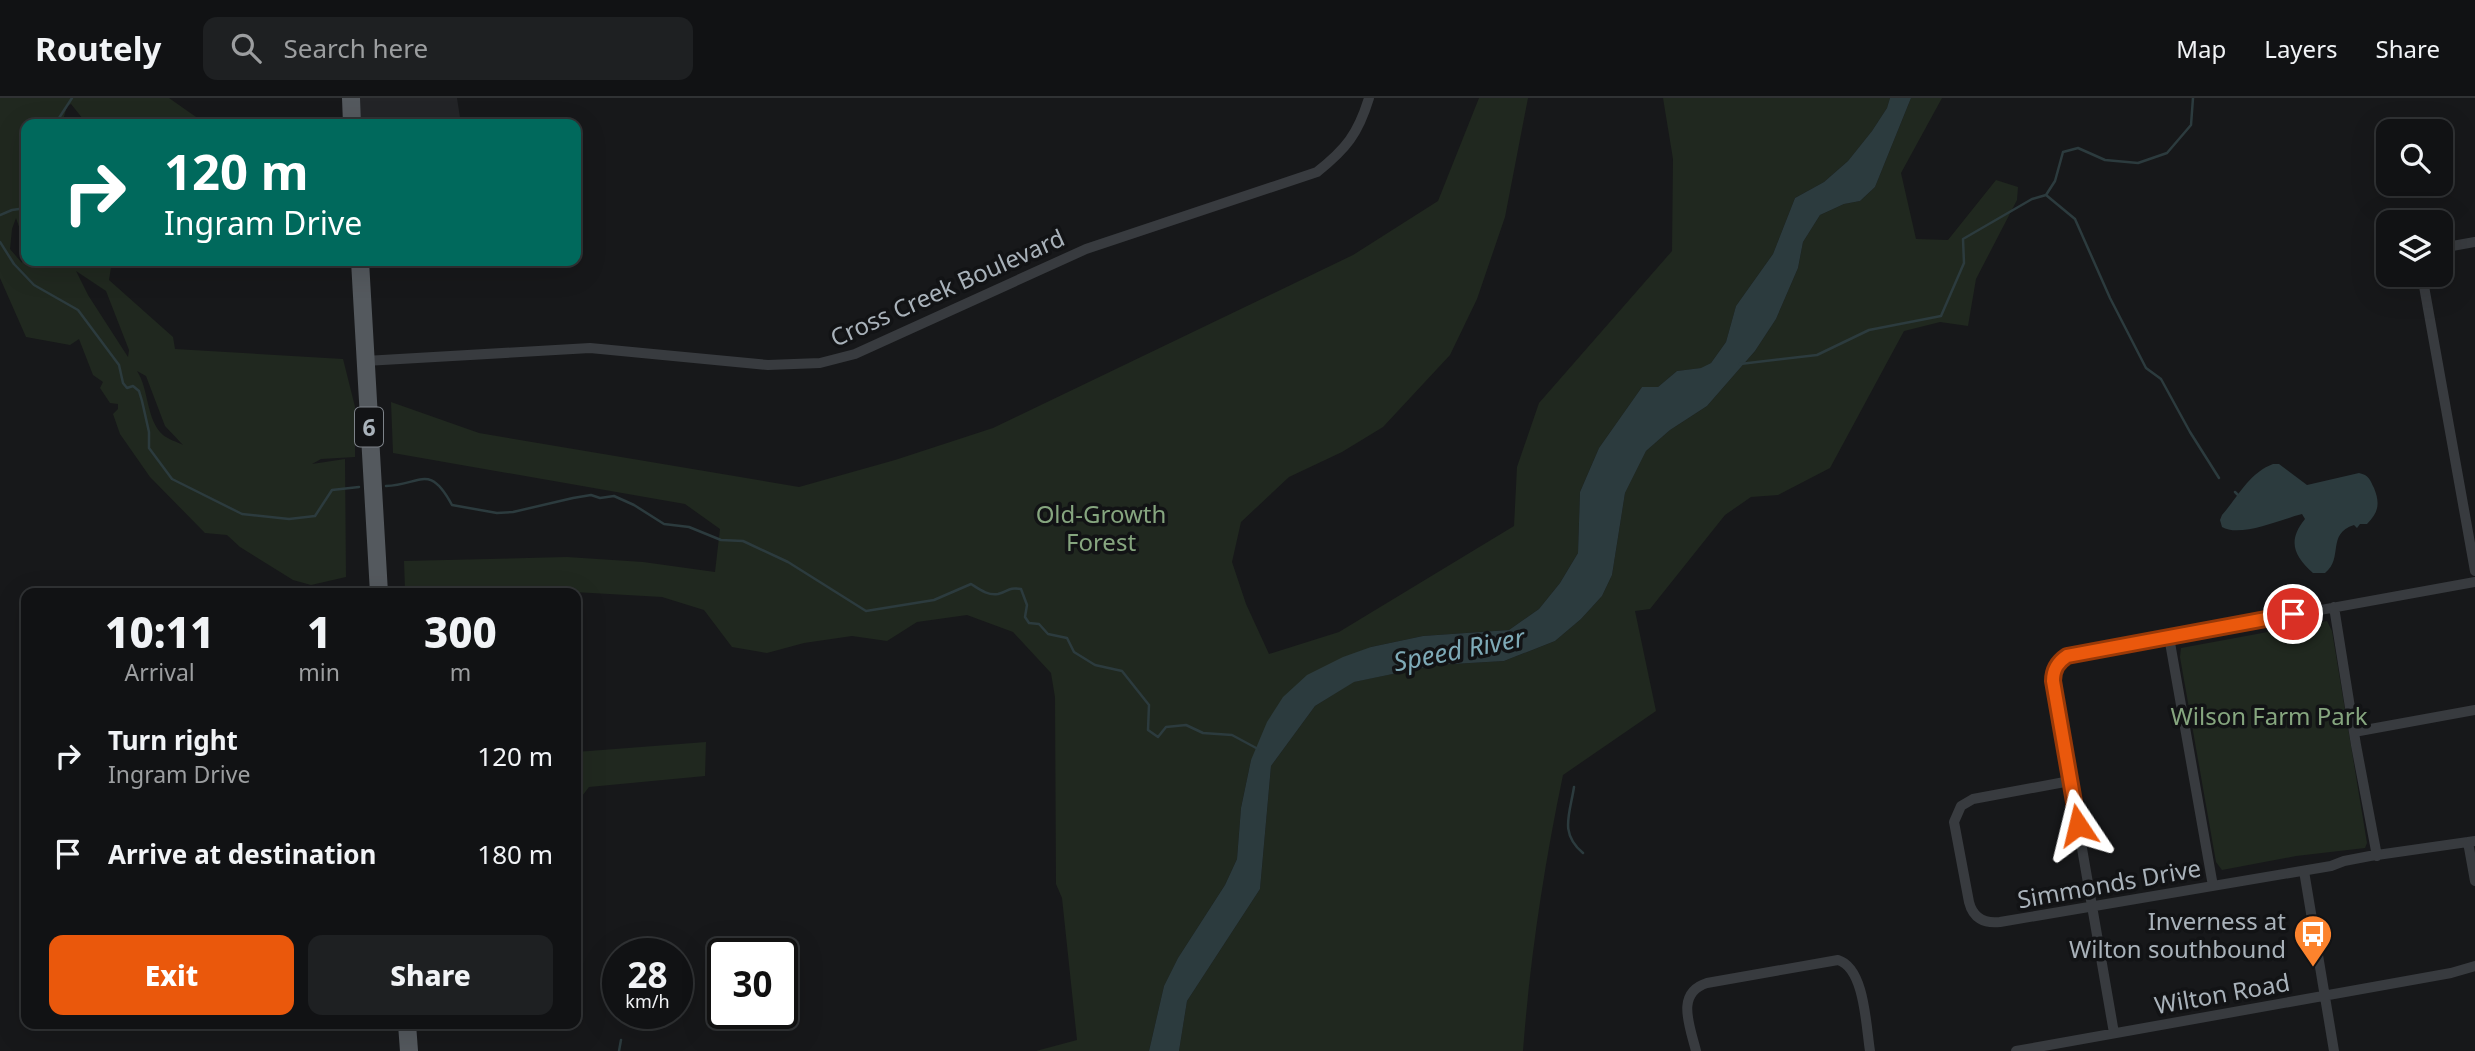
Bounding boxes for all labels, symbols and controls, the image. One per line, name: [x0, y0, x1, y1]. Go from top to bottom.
search box: [203, 17, 693, 80]
text: Routely: [35, 26, 161, 71]
icon: search: [227, 29, 265, 67]
text: Search here: [283, 30, 428, 66]
text: Map: [2176, 32, 2226, 65]
text: Layers: [2264, 32, 2338, 65]
text: Share: [2376, 32, 2440, 65]
map controls: [2376, 119, 2453, 287]
button: search: [2376, 119, 2453, 196]
text: 120 m: [164, 138, 309, 204]
icon: right: [49, 147, 140, 238]
text: Ingram Drive: [164, 201, 362, 244]
button: layers: [2376, 210, 2453, 287]
street label: Cross Creek Boulevard: [825, 220, 1069, 354]
road number: 6: [355, 408, 383, 446]
park label: Old-Growth Forest: [1036, 497, 1166, 558]
pin: [2263, 584, 2323, 644]
icon: arrive: [2274, 595, 2312, 633]
text: 10:11: [105, 603, 214, 660]
text: 1: [307, 603, 331, 660]
text: 300: [424, 603, 497, 660]
water label: Speed River: [1390, 618, 1529, 679]
text: Arrival: [125, 656, 195, 688]
text: min: [298, 656, 340, 688]
text: m: [450, 656, 471, 688]
park label: Wilson Farm Park: [2170, 699, 2368, 732]
text: Turn right: [108, 722, 238, 758]
icon: right: [49, 737, 87, 775]
text: 120 m: [477, 738, 553, 774]
text: Ingram Drive: [108, 758, 250, 790]
position arrow: [2041, 788, 2115, 862]
icon: arrive: [49, 835, 87, 873]
text: Arrive at destination: [108, 836, 377, 872]
text: 180 m: [477, 836, 553, 872]
street label: Simmonds Drive: [2015, 851, 2203, 915]
place label: Inverness at Wilton southbound: [2069, 904, 2286, 965]
bus stop icon: Inverness at Wilton southbound: [2292, 913, 2334, 968]
button: Exit: [49, 935, 294, 1015]
button: Share: [308, 935, 553, 1015]
speed limit sign: 30: [707, 938, 798, 1029]
text: 28: [627, 951, 668, 998]
street label: Wilton Road: [2152, 965, 2292, 1021]
text: km/h: [625, 989, 670, 1013]

